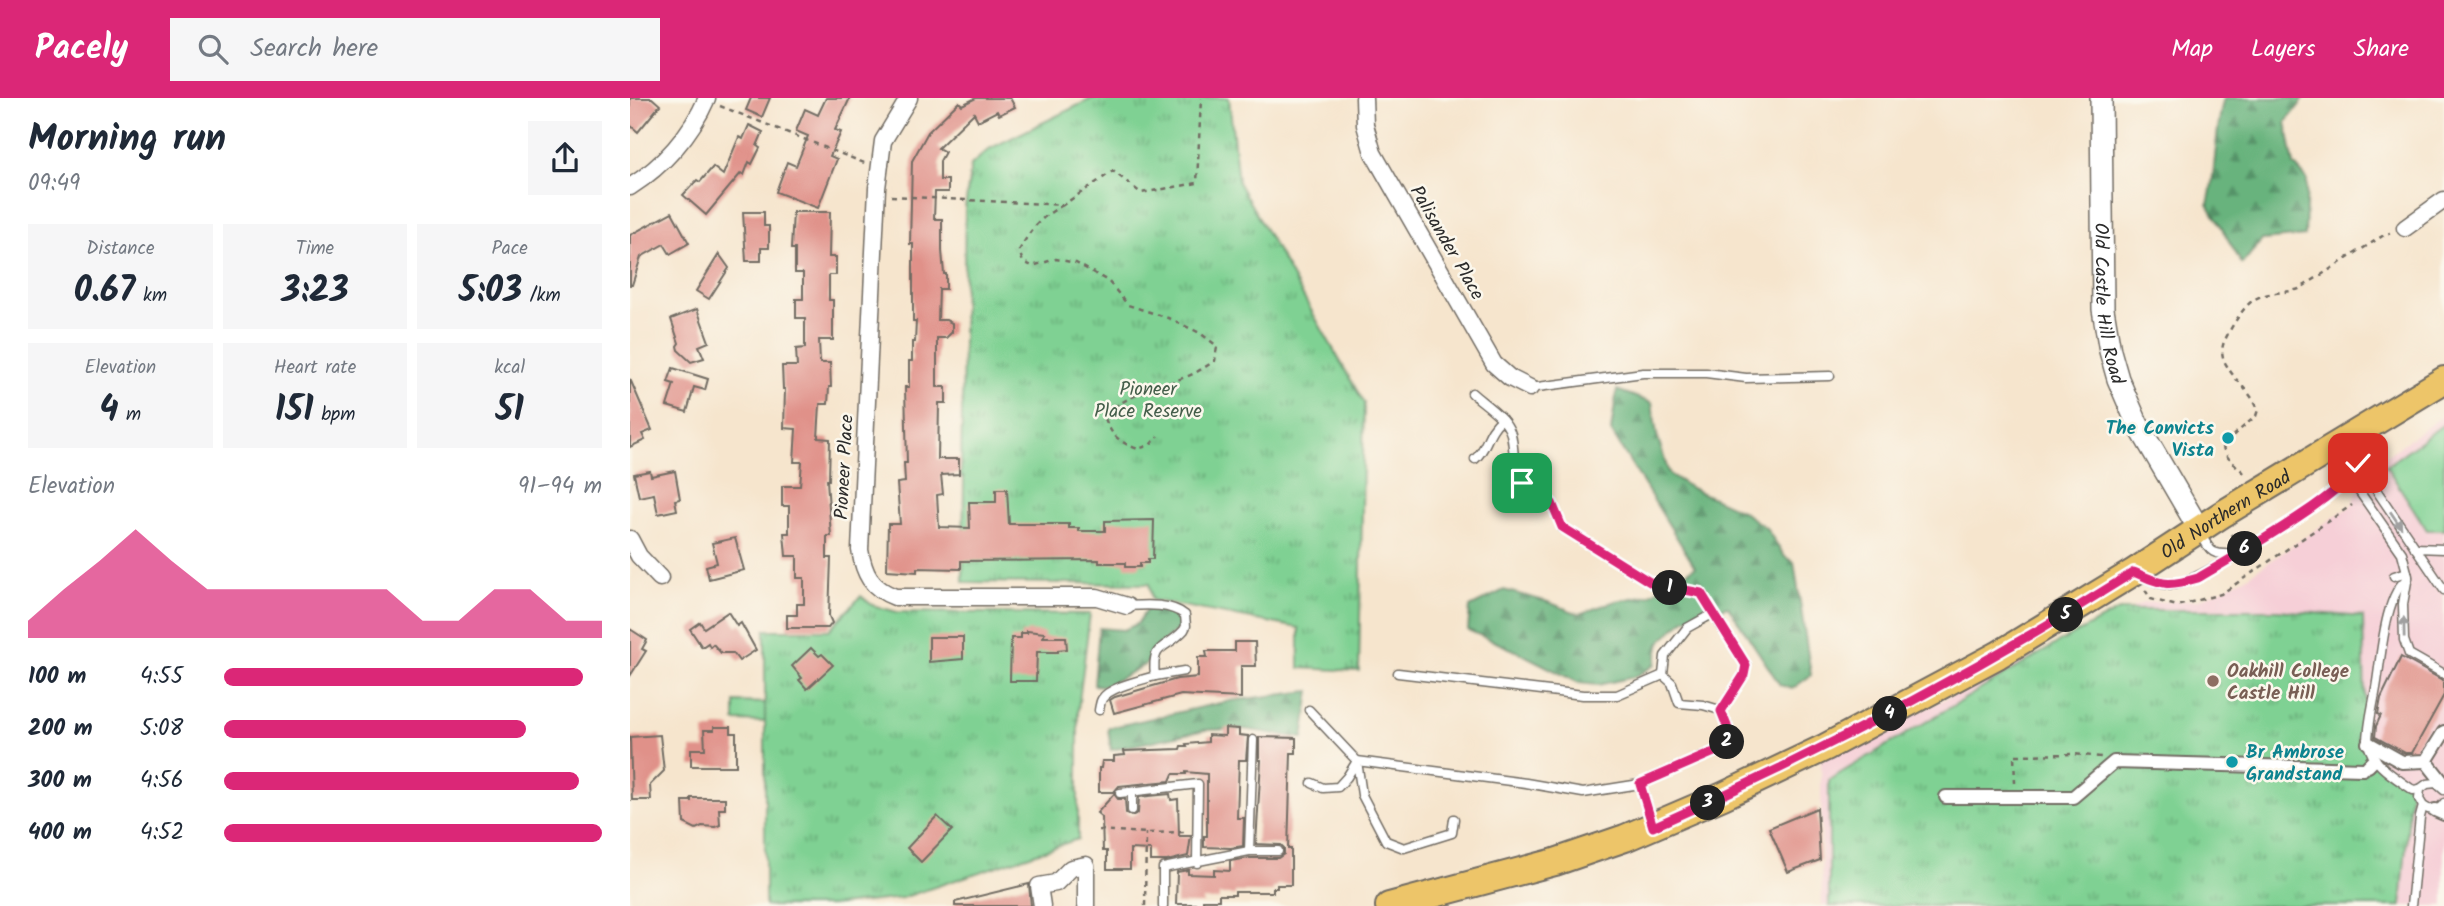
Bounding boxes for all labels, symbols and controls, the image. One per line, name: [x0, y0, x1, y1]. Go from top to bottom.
search box: [170, 18, 660, 81]
text: Pacely: [35, 23, 128, 76]
text: Search here: [250, 28, 378, 70]
icon: search: [194, 30, 232, 68]
text: Map: [2171, 30, 2213, 69]
text: Layers: [2251, 30, 2315, 69]
text: Share: [2353, 30, 2409, 69]
text: Morning run: [28, 110, 226, 170]
button: share: [528, 121, 602, 195]
text: 09:49: [28, 166, 80, 202]
street label: Palisander Place: [1401, 180, 1492, 306]
street label: Old Castle Hill Road: [2085, 223, 2132, 388]
text: Distance: [86, 234, 154, 264]
text: Time: [296, 234, 334, 264]
text: Pace: [492, 234, 528, 264]
text: 0.67: [74, 264, 135, 320]
text: 3:23: [281, 264, 349, 320]
text: 5:03: [459, 264, 522, 320]
text: km: [135, 281, 167, 311]
text: /km: [522, 281, 561, 311]
text: Elevation: [84, 353, 156, 383]
text: Heart rate: [274, 353, 356, 383]
text: kcal: [494, 353, 525, 383]
park label: Pioneer Place Reserve: [1094, 375, 1202, 427]
text: 4: [99, 383, 118, 439]
text: 151: [275, 383, 314, 439]
text: 51: [496, 383, 524, 439]
text: m: [118, 400, 141, 430]
text: bpm: [314, 400, 355, 430]
street label: Pioneer Place: [827, 413, 863, 521]
place label: The Convicts Vista: [2106, 414, 2214, 466]
marker: The Convicts Vista: [2220, 430, 2236, 446]
pin: [2328, 433, 2388, 493]
icon: check: [2339, 444, 2377, 482]
pin: [1492, 453, 1552, 513]
street label: Old Northern Road: [2155, 463, 2298, 568]
icon: arrive: [1503, 464, 1541, 502]
text: Elevation: [28, 469, 115, 505]
text: 91–94 m: [518, 469, 602, 505]
one-way arrow: [2389, 511, 2403, 529]
pin: 6: [2228, 532, 2262, 566]
text: 6: [2239, 533, 2250, 563]
pin: 1: [1653, 570, 1688, 606]
text: 1: [1667, 572, 1672, 602]
pin: 5: [2048, 598, 2084, 632]
text: 5: [2061, 599, 2070, 629]
one-way arrow: [2398, 616, 2409, 638]
place label: Oakhill College Castle Hill: [2227, 657, 2349, 709]
text: 100 m: [28, 659, 86, 695]
text: 4:55: [140, 659, 183, 695]
marker: Oakhill College Castle Hill: [2205, 673, 2221, 689]
pin: 4: [1872, 696, 1908, 732]
text: 4: [1884, 698, 1895, 728]
text: 200 m: [28, 711, 93, 747]
text: 5:08: [140, 711, 183, 747]
pin: 2: [1710, 724, 1744, 760]
text: 2: [1721, 726, 1732, 756]
place label: Br Ambrose Grandstand: [2246, 738, 2344, 790]
marker: Br Ambrose Grandstand: [2224, 754, 2240, 770]
text: 300 m: [28, 763, 92, 799]
text: 4:56: [140, 763, 183, 799]
pin: 3: [1690, 786, 1726, 820]
text: 3: [1702, 787, 1713, 817]
text: 400 m: [28, 815, 92, 851]
text: 4:52: [140, 815, 184, 851]

